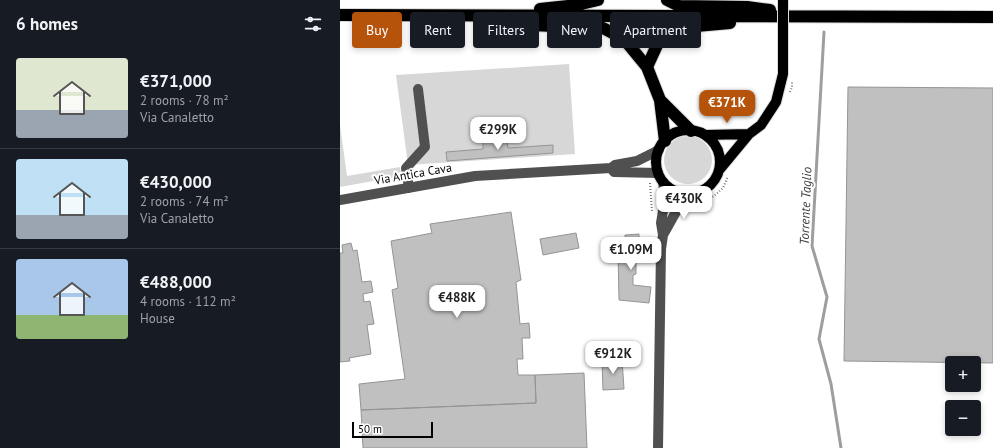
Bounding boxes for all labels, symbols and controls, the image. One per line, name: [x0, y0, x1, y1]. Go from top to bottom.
chip: Buy: [352, 12, 402, 48]
chip: Rent: [410, 12, 465, 48]
chip: Filters: [473, 12, 539, 48]
chip: New: [547, 12, 602, 48]
chip: Apartment: [610, 12, 701, 48]
text: 6 homes: [16, 13, 78, 35]
icon: filters: [302, 13, 324, 35]
text: €371,000: [140, 70, 212, 92]
icon: home: [48, 74, 96, 122]
pin: €371K: [699, 90, 755, 124]
text: 2 rooms · 78 m²: [140, 92, 229, 109]
text: €371K: [708, 94, 746, 111]
text: Via Canaletto: [140, 109, 214, 126]
pin: €299K: [470, 117, 526, 151]
text: €299K: [479, 121, 517, 138]
street label: Via Antica Cava: [372, 159, 453, 188]
water label: Torrente Taglio: [796, 166, 815, 245]
text: €430,000: [140, 171, 212, 193]
icon: home: [48, 175, 96, 223]
pin: €430K: [656, 186, 712, 220]
text: €430K: [665, 190, 703, 207]
text: 2 rooms · 74 m²: [140, 193, 229, 210]
text: Via Canaletto: [140, 210, 214, 227]
pin: €1.09M: [598, 237, 664, 271]
text: €1.09M: [609, 241, 653, 258]
text: €488,000: [140, 271, 212, 293]
icon: home: [48, 275, 96, 323]
pin: €488K: [429, 285, 485, 319]
text: €488K: [438, 289, 476, 306]
text: 4 rooms · 112 m²: [140, 293, 236, 310]
text: House: [140, 310, 175, 327]
pin: €912K: [585, 341, 641, 375]
text: €912K: [594, 345, 632, 362]
map controls: [945, 356, 981, 436]
button: +: [945, 356, 981, 392]
button: −: [945, 400, 981, 436]
scale bar: [352, 420, 433, 439]
text: 50 m: [358, 422, 382, 436]

